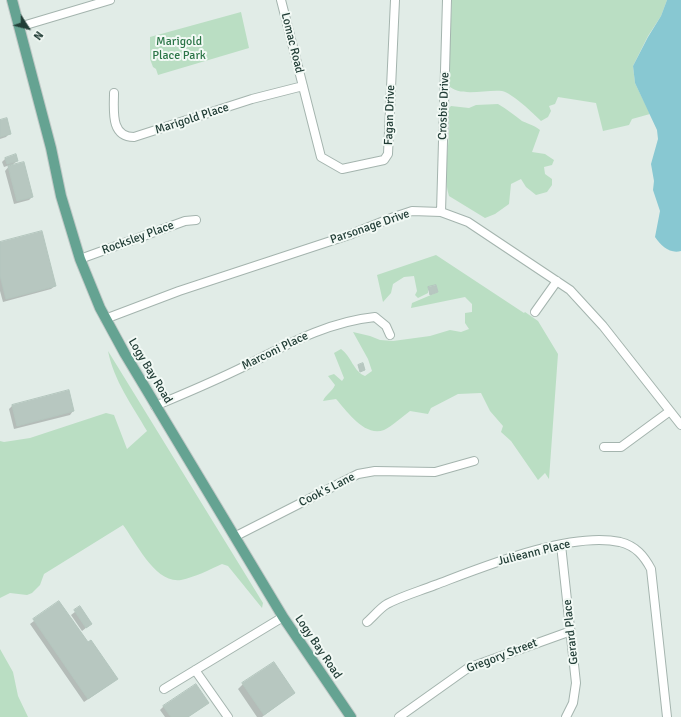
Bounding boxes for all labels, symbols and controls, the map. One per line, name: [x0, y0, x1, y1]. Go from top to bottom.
north arrow: [8, 8, 48, 48]
street label: Lomac Road: [278, 11, 306, 75]
text: N: [31, 28, 46, 42]
park label: Marigold Place Park: [152, 35, 206, 63]
street label: Crosbie Drive: [436, 72, 452, 140]
street label: Fagan Drive: [382, 85, 398, 145]
street label: Marigold Place: [153, 100, 231, 138]
street label: Parsonage Drive: [328, 207, 412, 247]
street label: Rocksley Place: [100, 218, 176, 258]
street label: Marconi Place: [239, 329, 311, 373]
street label: Logy Bay Road: [125, 336, 175, 406]
street label: Cook's Lane: [297, 470, 357, 510]
street label: Julieann Place: [496, 537, 572, 569]
street label: Gerard Place: [560, 599, 582, 665]
street label: Logy Bay Road: [291, 612, 345, 682]
street label: Gregory Street: [465, 636, 539, 676]

